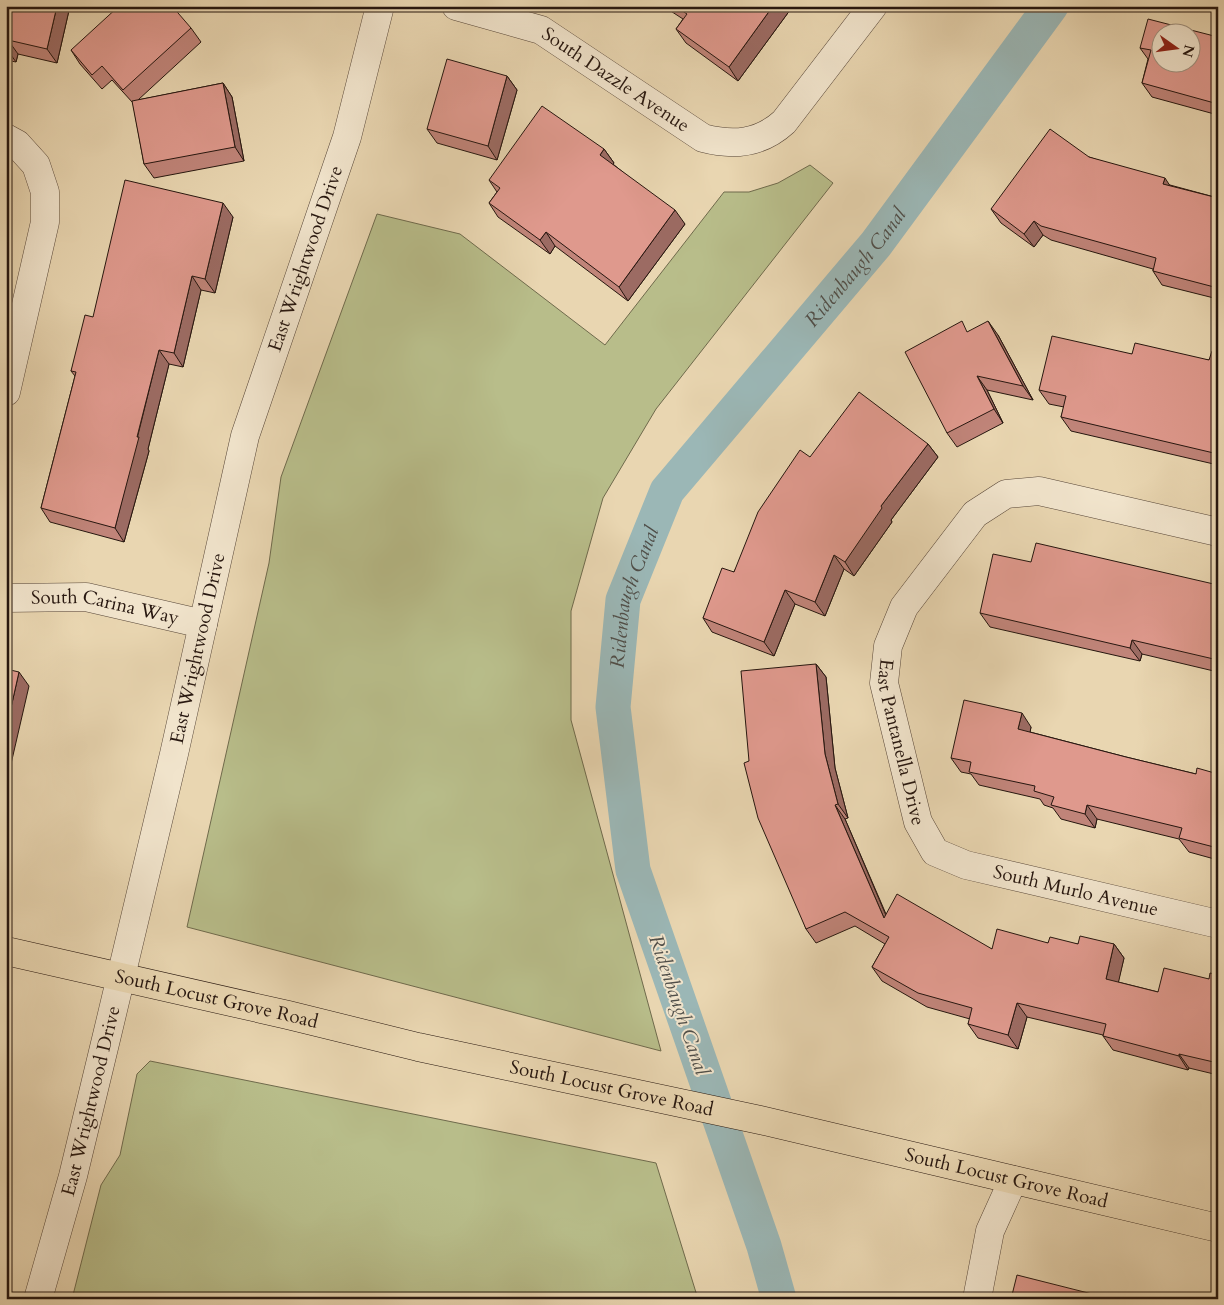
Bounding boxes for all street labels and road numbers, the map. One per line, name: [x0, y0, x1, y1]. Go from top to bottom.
street label: South Dazzle Avenue: [537, 21, 695, 138]
street label: East Wrightwood Drive: [262, 162, 349, 355]
street label: East Wrightwood Drive: [164, 550, 231, 746]
street label: South Carina Way: [31, 584, 182, 631]
street label: East Pantanella Drive: [871, 658, 931, 828]
street label: South Murlo Avenue: [991, 859, 1161, 923]
street label: South Locust Grove Road: [113, 963, 321, 1035]
street label: East Wrightwood Drive: [55, 1003, 127, 1199]
street label: South Locust Grove Road: [507, 1054, 716, 1123]
street label: South Locust Grove Road: [902, 1142, 1111, 1215]

